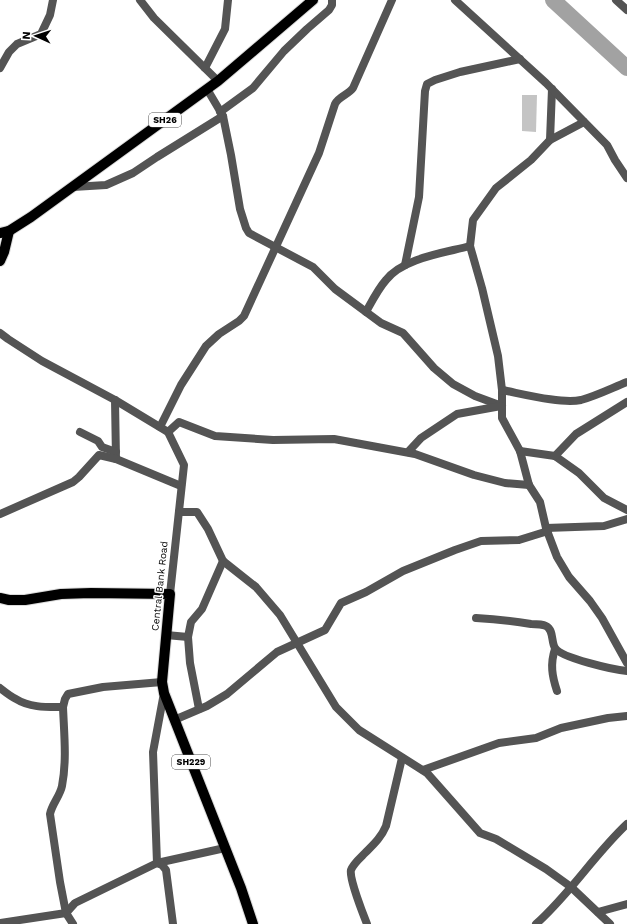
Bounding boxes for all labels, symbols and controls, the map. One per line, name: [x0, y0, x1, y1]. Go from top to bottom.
north arrow: [16, 16, 56, 56]
text: N: [20, 31, 33, 40]
road number: SH26: [149, 113, 181, 127]
street label: Central Bank Road: [149, 541, 170, 632]
road number: SH229: [172, 755, 210, 769]

